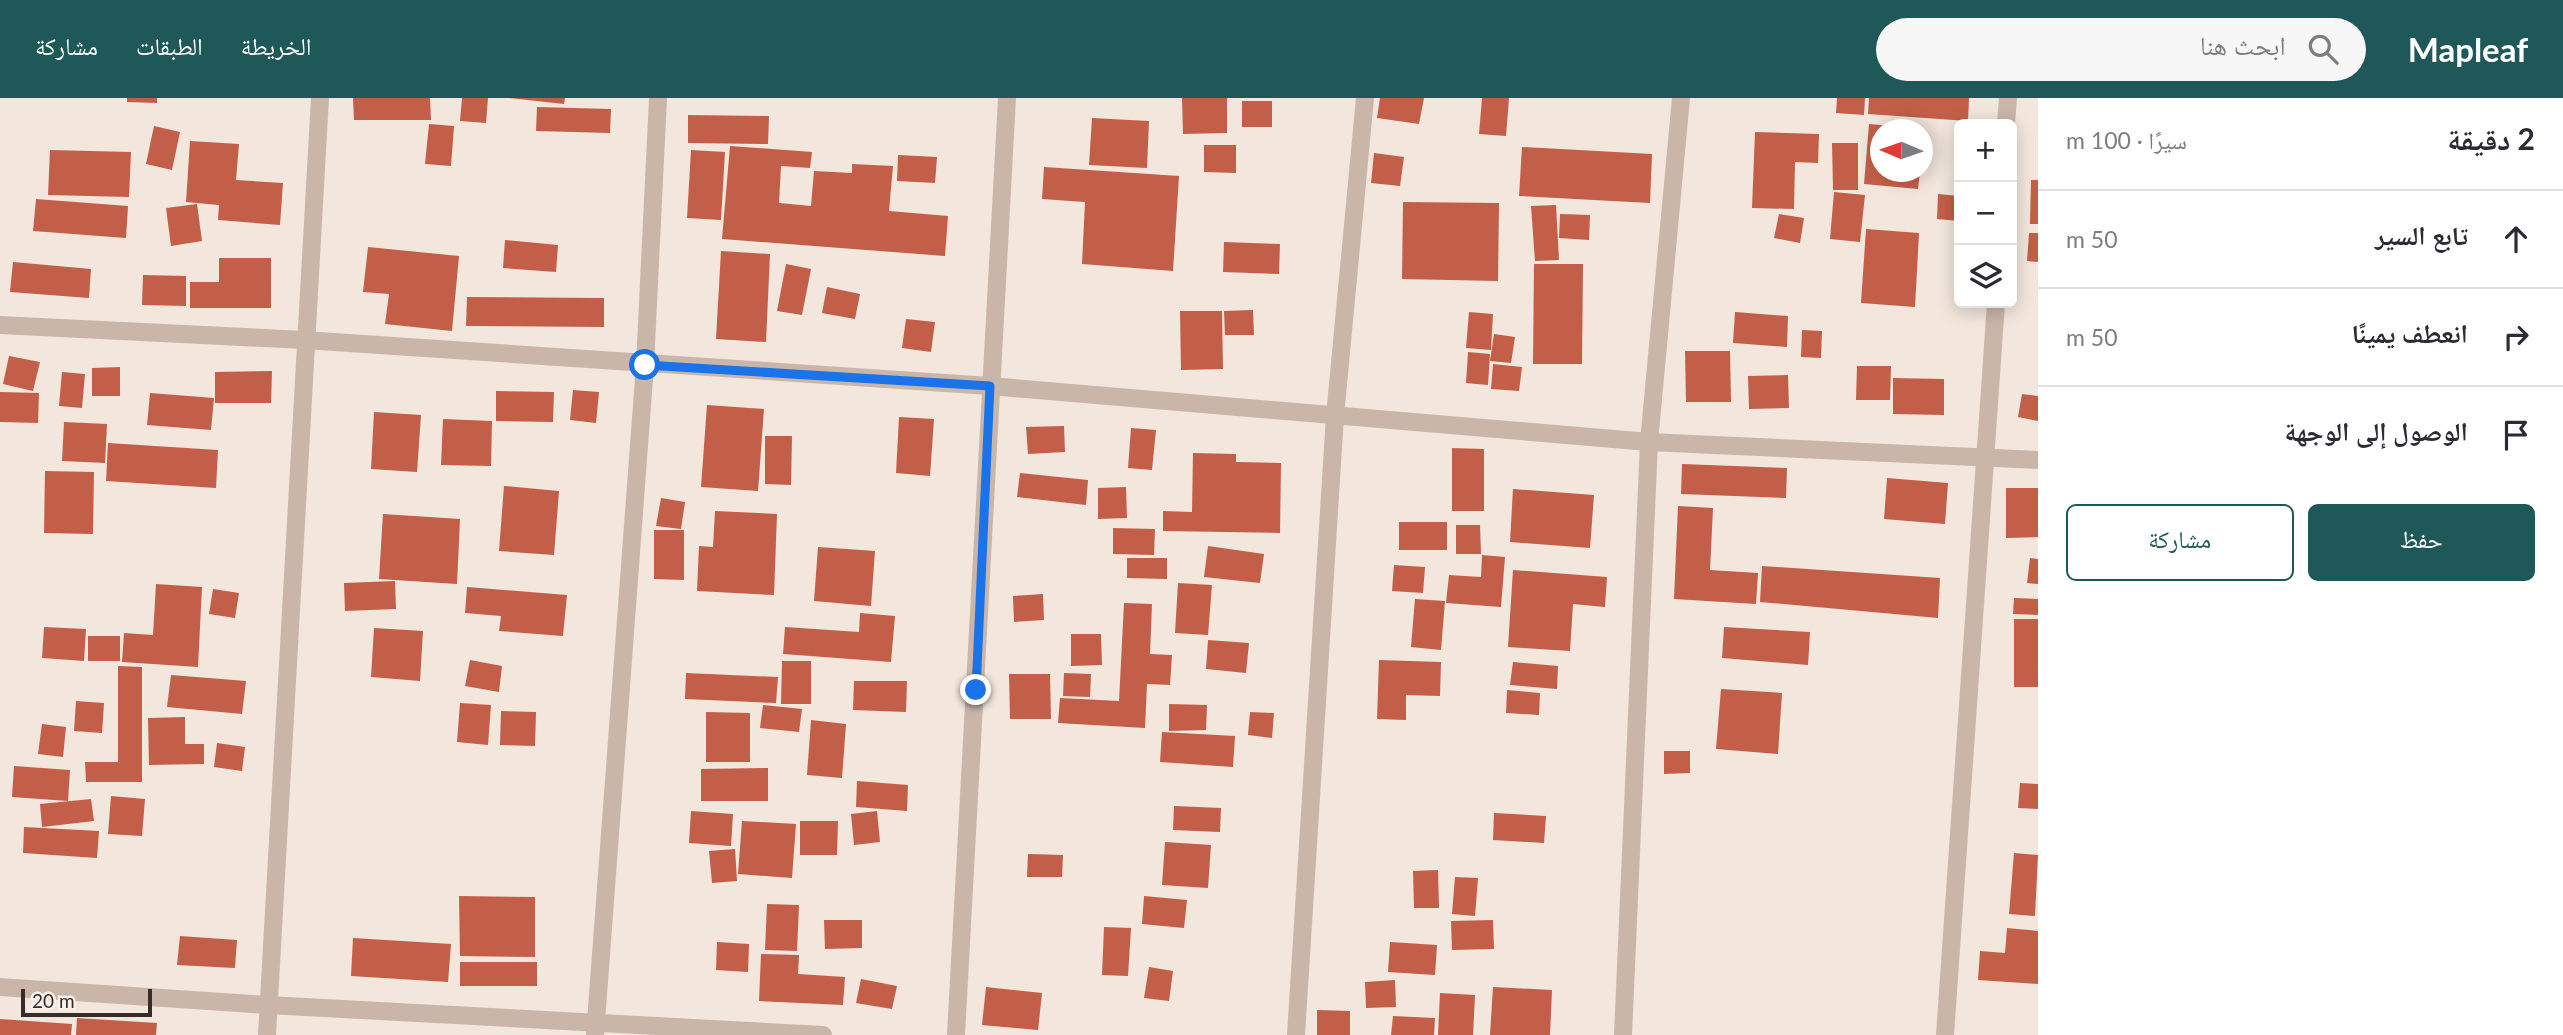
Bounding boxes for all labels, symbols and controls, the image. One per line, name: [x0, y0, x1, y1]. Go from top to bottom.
search box: [1876, 18, 2366, 81]
text: ابحث هنا: [2200, 29, 2286, 61]
text: Mapleaf: [2408, 29, 2528, 69]
icon: search: [2304, 30, 2342, 68]
text: مشاركة: [35, 31, 98, 60]
text: الطبقات: [136, 31, 203, 60]
text: الخريطة: [241, 31, 311, 60]
north arrow: [1870, 119, 1933, 182]
map controls: [1954, 119, 2017, 308]
button: +: [1954, 119, 2017, 182]
text: 2 دقيقة: [2447, 120, 2535, 156]
text: سيرًا · 100 m: [2066, 126, 2187, 154]
button: −: [1954, 182, 2017, 245]
text: تابع السير: [2375, 219, 2468, 251]
icon: ahead: [2497, 220, 2535, 258]
text: 50 m: [2066, 225, 2118, 253]
button: layers: [1954, 245, 2017, 308]
text: انعطف يمينًا: [2351, 317, 2468, 349]
icon: right: [2497, 318, 2535, 356]
text: 50 m: [2066, 323, 2118, 351]
route start: [629, 349, 660, 380]
text: الوصول إلى الوجهة: [2284, 415, 2468, 447]
icon: arrive: [2497, 416, 2535, 454]
button: مشاركة: [2066, 504, 2294, 581]
button: حفظ: [2308, 504, 2535, 581]
route end: [960, 674, 991, 705]
scale bar: [21, 986, 152, 1018]
text: 20 m: [32, 989, 75, 1012]

